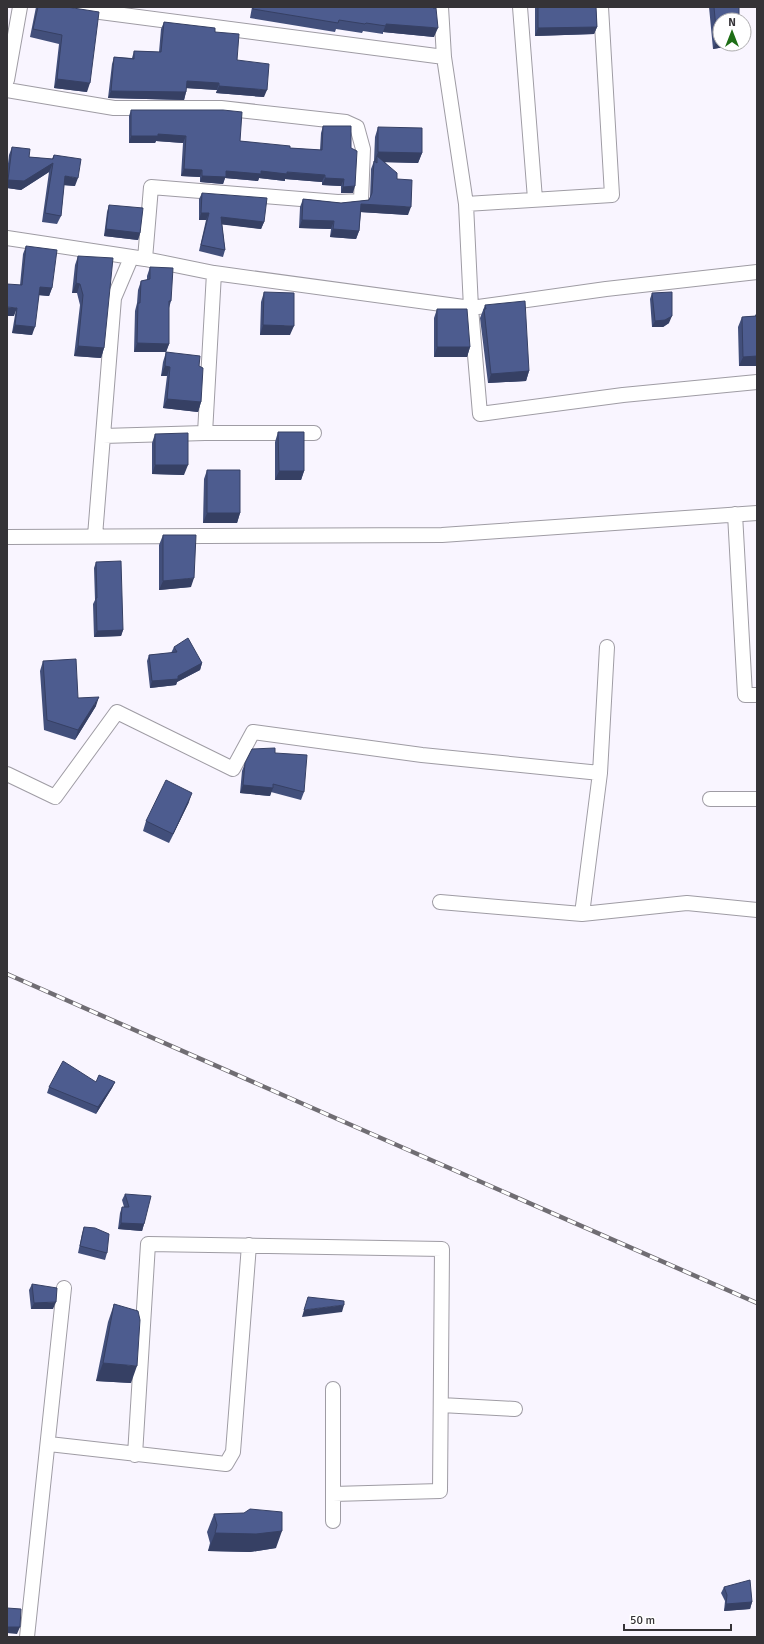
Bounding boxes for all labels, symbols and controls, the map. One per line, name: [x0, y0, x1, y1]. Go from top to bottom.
north arrow: [712, 12, 752, 52]
text: N: [728, 16, 736, 29]
scale bar: [624, 1606, 731, 1632]
text: 50 m: [630, 1613, 655, 1628]

